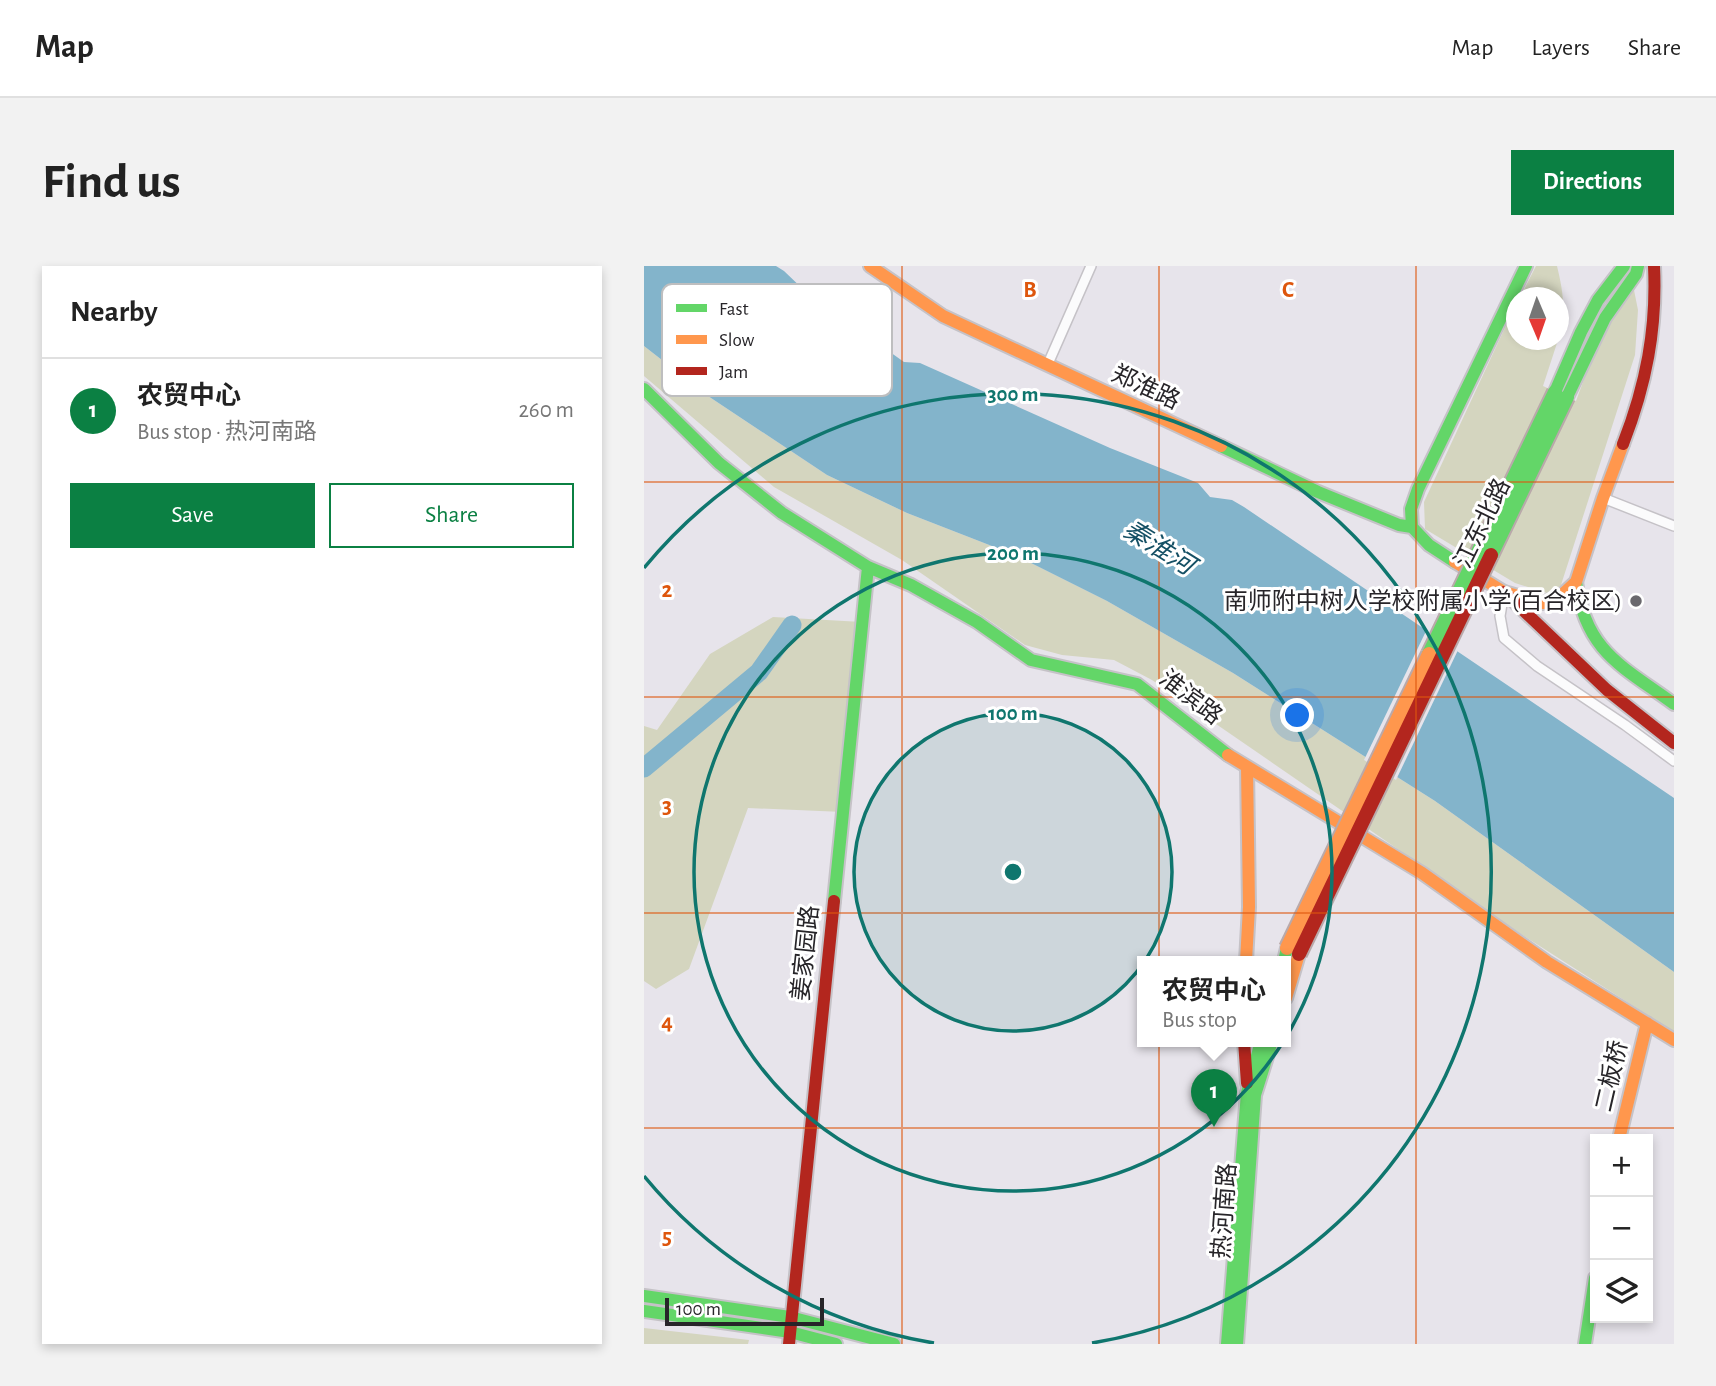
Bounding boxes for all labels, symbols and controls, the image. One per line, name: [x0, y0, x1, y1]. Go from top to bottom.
text: Map: [35, 31, 94, 64]
text: Map: [1451, 36, 1493, 60]
text: Layers: [1531, 36, 1590, 60]
text: Share: [1628, 36, 1681, 60]
button: Directions: [1511, 150, 1674, 215]
text: Find us: [42, 158, 181, 207]
text: B: [1023, 279, 1037, 302]
text: C: [1282, 279, 1294, 302]
legend: [662, 284, 892, 396]
north arrow: [1506, 287, 1569, 350]
text: Nearby: [70, 297, 158, 327]
text: Fast: [719, 300, 749, 319]
text: Slow: [719, 331, 755, 350]
street label: 郑淮路: [1108, 360, 1184, 414]
text: Jam: [719, 363, 748, 382]
text: 农贸中心: [137, 383, 241, 409]
text: 300 m: [987, 384, 1039, 405]
text: 1: [89, 399, 97, 422]
text: 260 m: [518, 399, 574, 422]
text: Bus stop · 热河南路: [137, 421, 317, 444]
street label: 江东北路: [1449, 474, 1515, 572]
button: Save: [70, 483, 315, 548]
button: Share: [329, 483, 574, 548]
water label: 秦淮河: [1119, 515, 1203, 582]
text: 200 m: [987, 543, 1039, 564]
text: 2: [662, 579, 673, 602]
place label: 南师附中树人学校附属小学(百合校区): [1224, 588, 1622, 614]
marker: 南师附中树人学校附属小学(百合校区): [1628, 593, 1644, 609]
street label: 淮滨路: [1155, 665, 1227, 729]
your location: [1280, 698, 1314, 732]
text: 100 m: [988, 703, 1038, 724]
text: 3: [662, 795, 672, 818]
centre of rings: [1001, 860, 1025, 884]
street label: 姜家园路: [787, 904, 823, 1002]
popup: [1137, 956, 1291, 1047]
text: 农贸中心: [1162, 978, 1266, 1004]
text: Bus stop: [1162, 1009, 1237, 1032]
text: 4: [661, 1011, 673, 1034]
street label: 二板桥: [1590, 1038, 1632, 1114]
pin: 1: [1191, 1069, 1237, 1127]
map controls: [1590, 1134, 1653, 1323]
button: +: [1590, 1134, 1653, 1197]
street label: 热河南路: [1208, 1162, 1240, 1260]
button: −: [1590, 1197, 1653, 1260]
text: 5: [662, 1226, 672, 1249]
button: layers: [1590, 1260, 1653, 1323]
scale bar: [665, 1295, 824, 1327]
text: 100 m: [676, 1300, 721, 1319]

